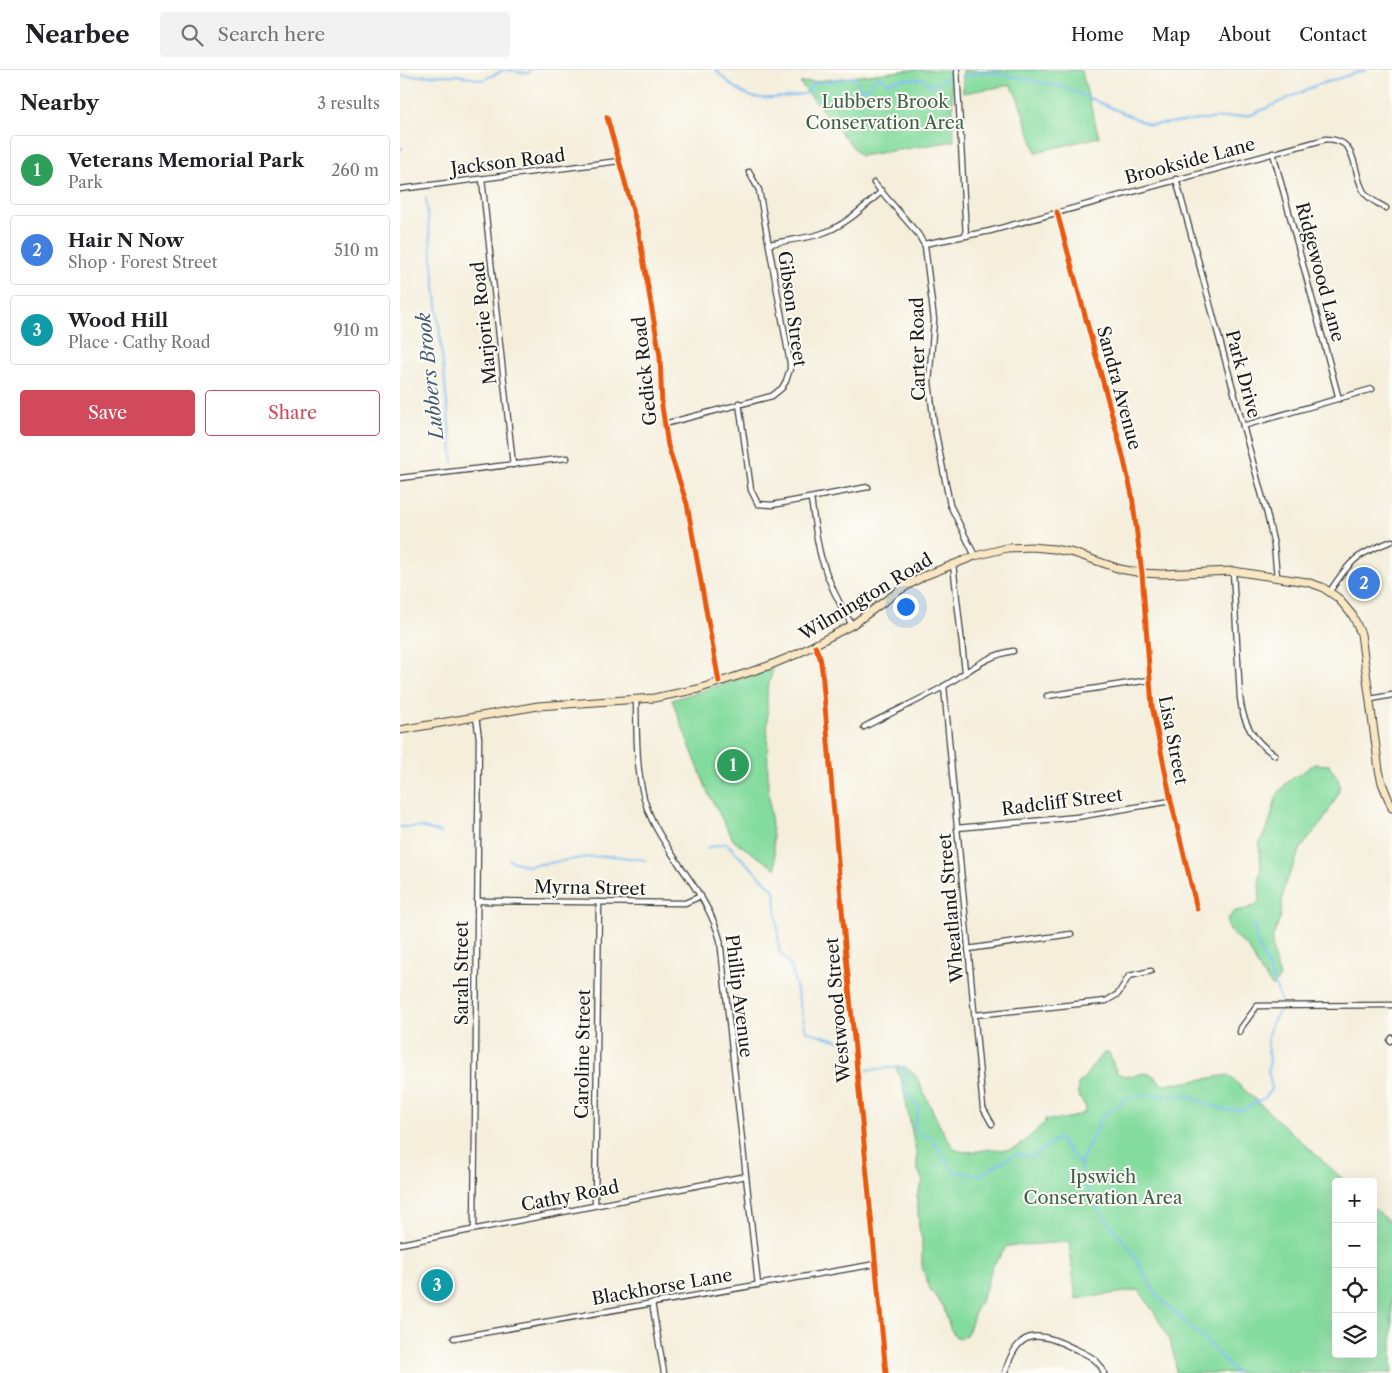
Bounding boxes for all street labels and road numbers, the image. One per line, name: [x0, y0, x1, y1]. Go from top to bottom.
street label: Brookside Lane: [1122, 133, 1258, 189]
street label: Jackson Road: [447, 144, 566, 180]
street label: Ridgewood Lane: [1291, 200, 1349, 344]
street label: Gibson Street: [773, 250, 811, 369]
street label: Marjorie Road: [467, 260, 501, 386]
street label: Carter Road: [906, 297, 930, 401]
street label: Gedick Road: [628, 315, 662, 427]
street label: Sandra Avenue: [1092, 324, 1146, 452]
street label: Park Drive: [1221, 328, 1265, 420]
street label: Wilmington Road: [795, 549, 937, 646]
street label: Lisa Street: [1154, 694, 1193, 787]
street label: Radcliff Street: [1000, 784, 1125, 820]
street label: Wheatland Street: [933, 832, 969, 985]
street label: Myrna Street: [534, 876, 647, 900]
street label: Sarah Street: [451, 920, 473, 1025]
street label: Phillip Avenue: [721, 933, 757, 1059]
street label: Westwood Street: [821, 936, 855, 1084]
street label: Caroline Street: [571, 988, 595, 1119]
street label: Cathy Road: [519, 1176, 621, 1216]
street label: Blackhorse Lane: [590, 1264, 734, 1310]

